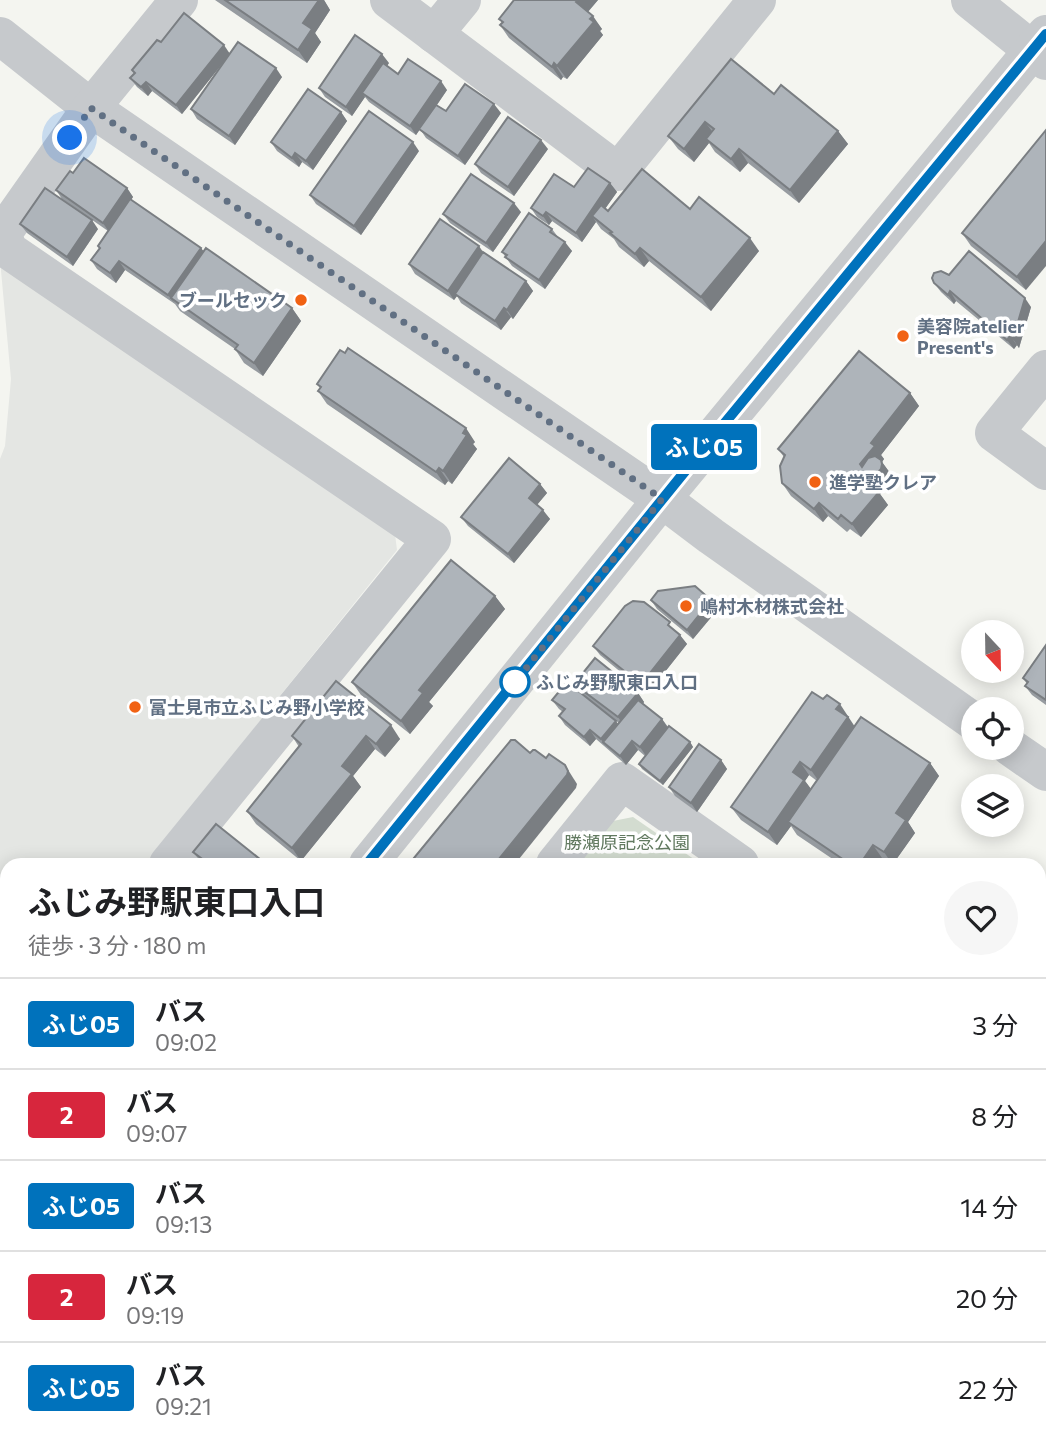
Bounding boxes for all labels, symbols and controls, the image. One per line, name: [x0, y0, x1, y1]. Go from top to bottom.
your location: [52, 120, 87, 155]
place label: ブールセック: [179, 289, 287, 311]
marker: ブールセック: [293, 292, 309, 308]
place label: 美容院atelier Present's: [917, 315, 1025, 358]
marker: 美容院atelier Present's: [895, 328, 911, 344]
line badge: ふじ05: [655, 424, 753, 470]
text: ふじ05: [665, 432, 743, 461]
place label: 進学塾クレア: [829, 471, 937, 493]
marker: 進学塾クレア: [807, 474, 823, 490]
place label: 嶋村木材株式会社: [700, 595, 844, 617]
marker: 嶋村木材株式会社: [678, 598, 694, 614]
north arrow: [961, 620, 1024, 682]
map controls: [961, 620, 1024, 837]
marker: ふじみ野駅東口入口: [500, 667, 530, 697]
place label: ふじみ野駅東口入口: [536, 671, 698, 693]
place label: 富士見市立ふじみ野小学校: [149, 696, 365, 718]
button: locate: [961, 697, 1024, 760]
marker: 富士見市立ふじみ野小学校: [127, 699, 143, 715]
button: layers: [961, 774, 1024, 837]
park label: 勝瀬原記念公園: [564, 831, 690, 853]
text: ふじみ野駅東口入口: [28, 880, 325, 921]
button: heart: [944, 881, 1018, 955]
text: 徒歩 · 3 分 · 180 m: [28, 931, 206, 959]
text: バス: [155, 995, 207, 1026]
text: ふじ05: [42, 1009, 120, 1038]
text: 3 分: [972, 1009, 1018, 1040]
text: 09:02: [155, 1028, 217, 1056]
text: バス: [126, 1086, 178, 1117]
text: 2: [60, 1100, 73, 1129]
text: 8 分: [971, 1100, 1018, 1131]
text: 09:07: [126, 1119, 187, 1147]
text: バス: [155, 1177, 207, 1208]
text: ふじ05: [42, 1191, 120, 1220]
text: 14 分: [960, 1191, 1018, 1222]
text: 09:13: [155, 1210, 212, 1238]
text: バス: [126, 1268, 178, 1299]
text: 2: [60, 1282, 73, 1311]
text: 20 分: [956, 1282, 1018, 1313]
text: 09:19: [126, 1301, 184, 1329]
text: バス: [155, 1359, 207, 1390]
text: ふじ05: [42, 1373, 120, 1402]
text: 22 分: [958, 1373, 1018, 1404]
text: 09:21: [155, 1392, 212, 1420]

